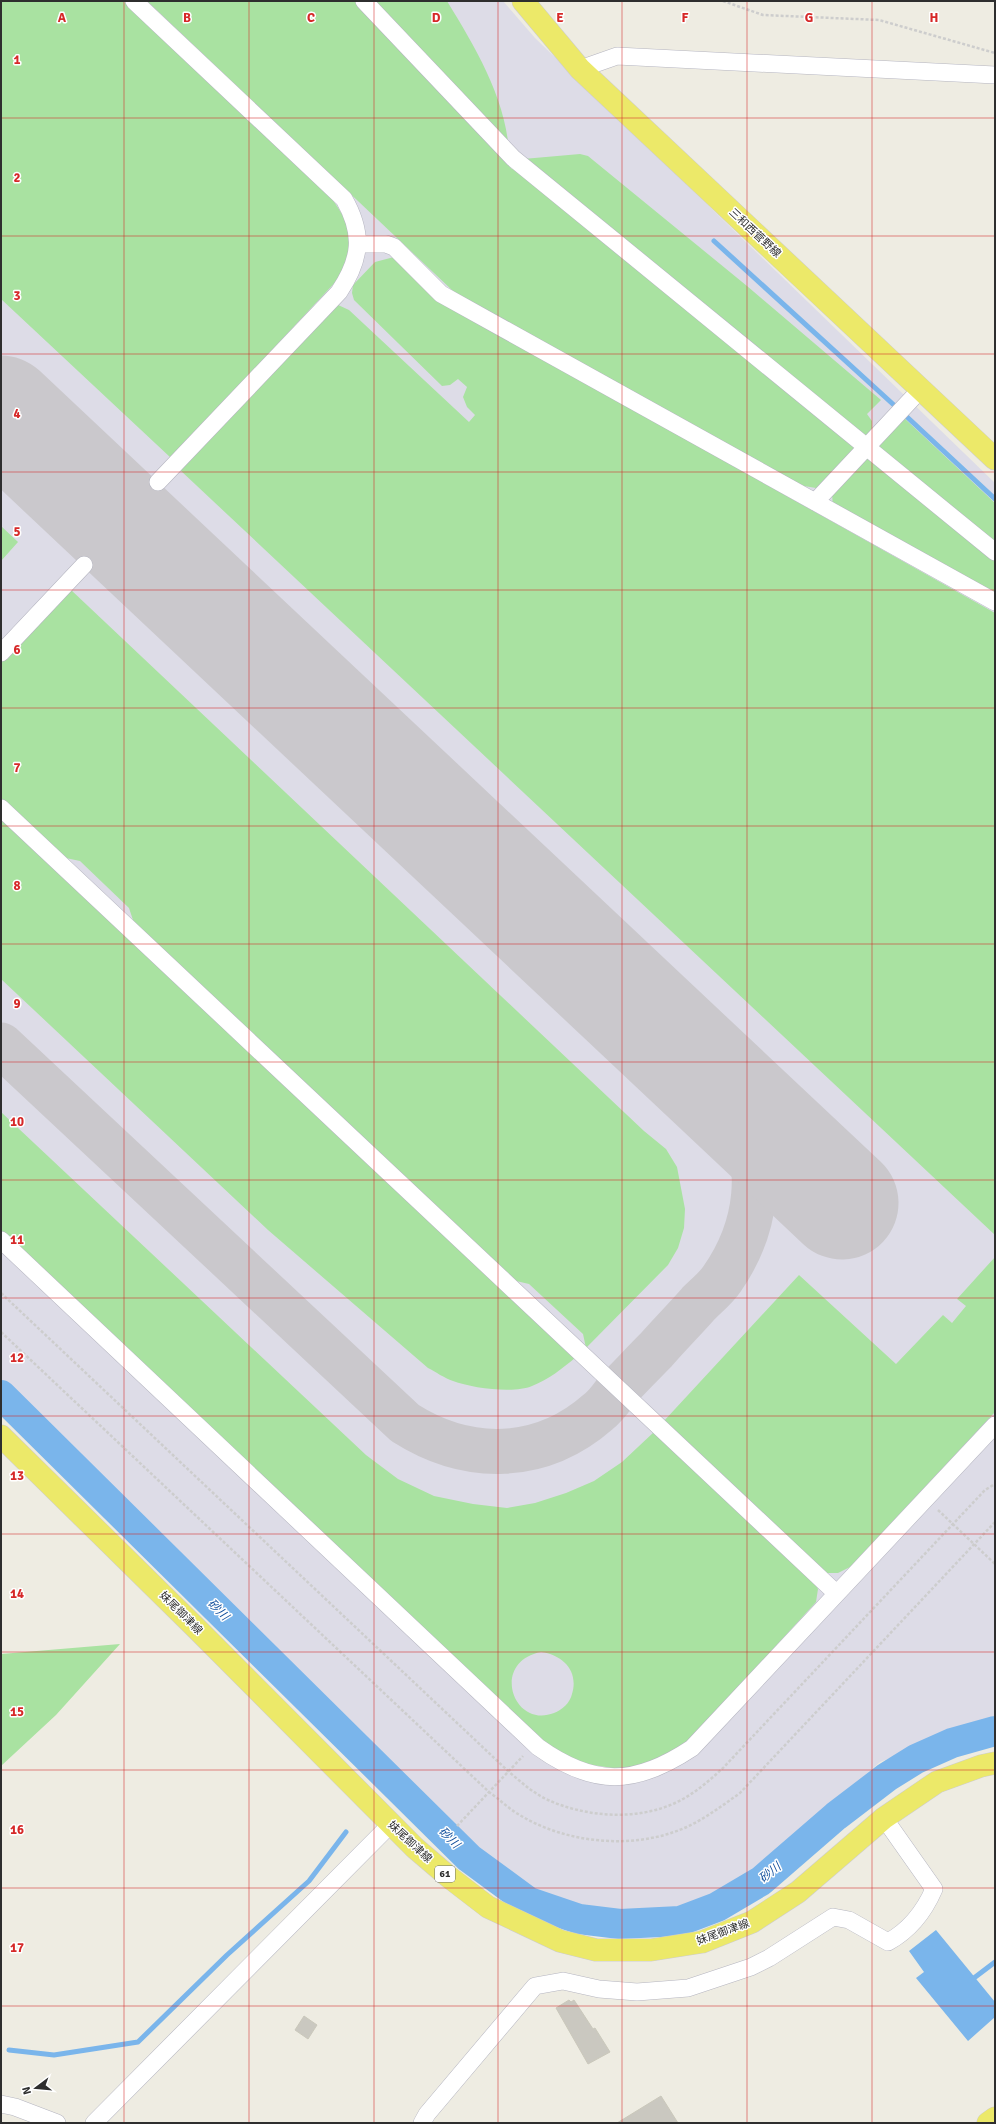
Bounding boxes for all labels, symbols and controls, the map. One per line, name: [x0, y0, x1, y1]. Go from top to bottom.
text: A: [58, 10, 67, 26]
text: B: [183, 10, 191, 26]
text: C: [307, 10, 315, 26]
text: D: [432, 10, 441, 26]
text: E: [556, 10, 564, 26]
text: F: [682, 10, 689, 26]
text: G: [805, 10, 813, 26]
text: H: [930, 10, 938, 26]
text: 1: [13, 52, 21, 68]
text: 2: [13, 170, 21, 186]
street label: 三和西菅野線: [726, 206, 784, 260]
text: 3: [13, 288, 21, 304]
text: 4: [13, 406, 21, 422]
text: 5: [13, 524, 21, 540]
text: 6: [13, 642, 21, 658]
text: 7: [13, 760, 21, 776]
text: 8: [13, 878, 21, 894]
text: 9: [13, 996, 21, 1012]
text: 10: [10, 1114, 24, 1130]
text: 11: [10, 1232, 24, 1248]
text: 12: [10, 1350, 24, 1366]
text: 13: [10, 1468, 24, 1484]
text: 14: [10, 1586, 24, 1602]
street label: 妹尾御津線: [157, 1589, 205, 1637]
water label: 砂川: [204, 1596, 233, 1625]
text: 15: [10, 1704, 24, 1720]
street label: 妹尾御津線: [385, 1818, 435, 1866]
text: 16: [10, 1822, 24, 1838]
water label: 砂川: [435, 1824, 464, 1853]
water label: 砂川: [756, 1858, 786, 1886]
road number: 61: [435, 1866, 455, 1882]
street label: 妹尾御津線: [695, 1916, 751, 1948]
text: 17: [10, 1940, 24, 1956]
north arrow: [16, 2068, 56, 2108]
text: N: [20, 2085, 34, 2096]

